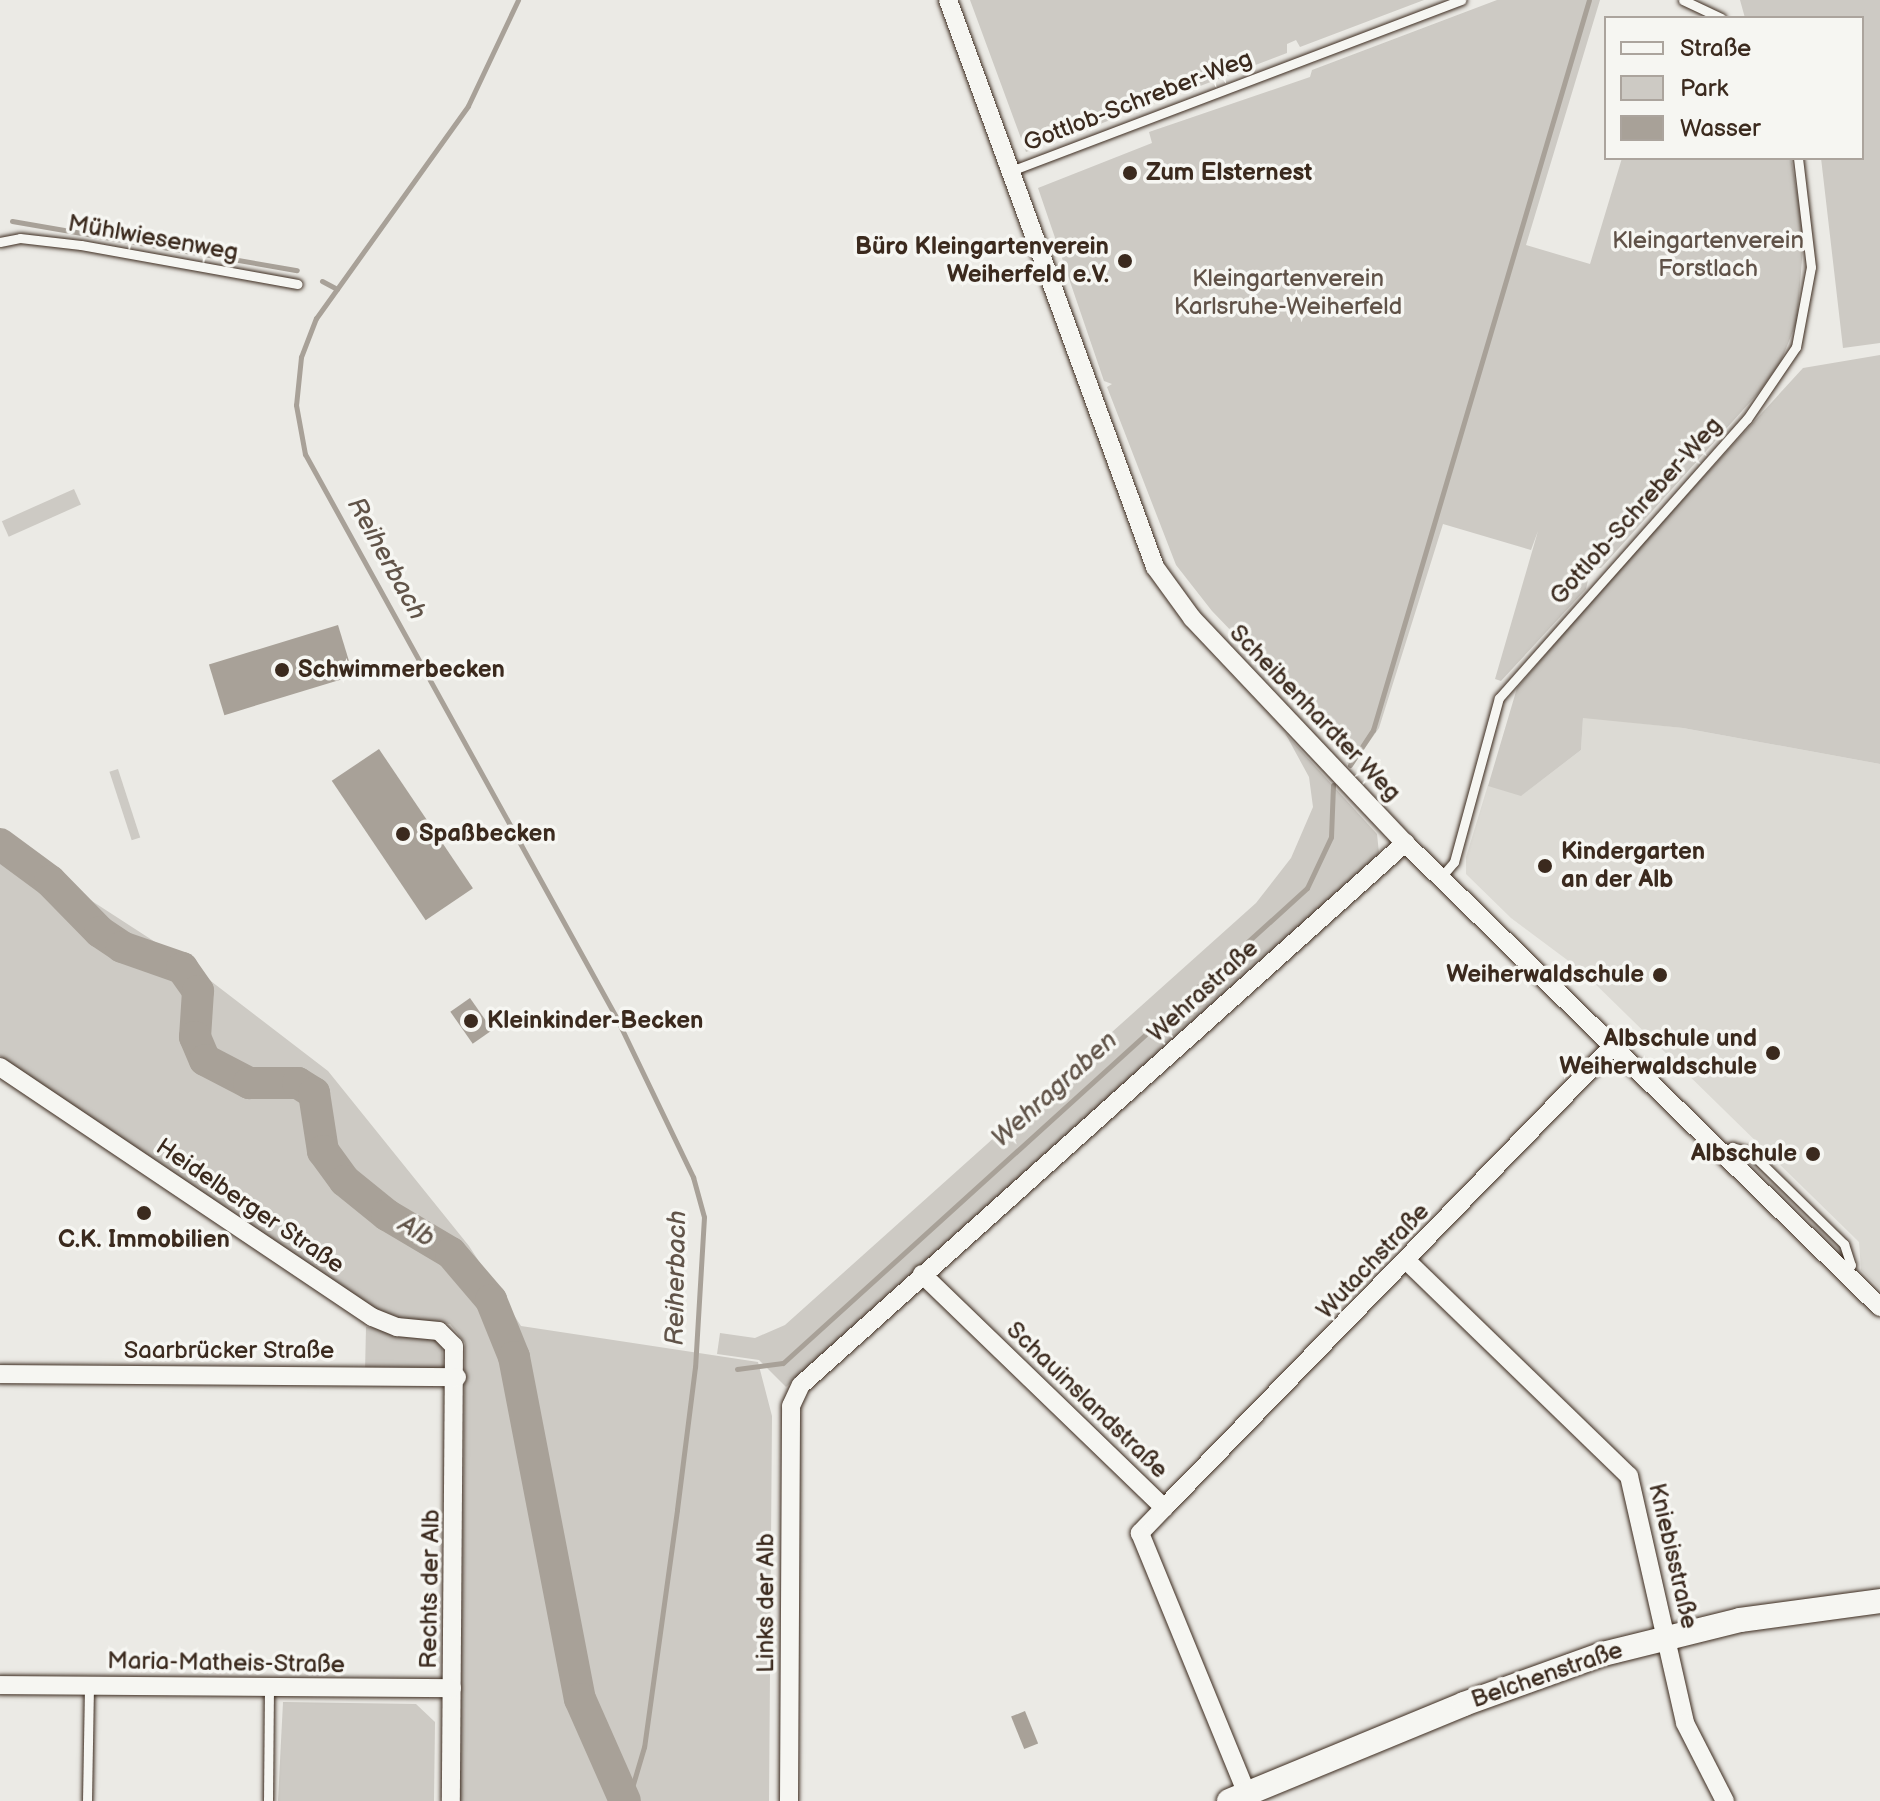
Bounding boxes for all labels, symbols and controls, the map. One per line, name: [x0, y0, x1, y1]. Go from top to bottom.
legend: [1604, 16, 1864, 160]
text: Straße: [1680, 34, 1751, 63]
street label: Gottlob-Schreber-Weg: [1020, 44, 1256, 158]
text: Park: [1680, 74, 1728, 103]
text: Wasser: [1680, 114, 1761, 143]
place label: Zum Elsternest: [1146, 159, 1312, 187]
marker: Zum Elsternest: [1121, 164, 1139, 182]
street label: Mühlwiesenweg: [66, 209, 240, 267]
park label: Kleingartenverein Forstlach: [1612, 227, 1804, 283]
place label: Büro Kleingartenverein Weiherfeld e.V.: [855, 233, 1109, 289]
marker: Büro Kleingartenverein Weiherfeld e.V.: [1116, 252, 1134, 270]
park label: Kleingartenverein Karlsruhe-Weiherfeld: [1174, 265, 1402, 321]
street label: Gottlob-Schreber-Weg: [1544, 411, 1728, 611]
water label: Reiherbach: [340, 492, 432, 626]
street label: Scheibenhardter Weg: [1223, 618, 1407, 808]
place label: Schwimmerbecken: [298, 656, 505, 684]
marker: Schwimmerbecken: [273, 661, 291, 679]
place label: Spaßbecken: [419, 820, 556, 848]
marker: Spaßbecken: [394, 825, 412, 843]
place label: Kindergarten an der Alb: [1561, 838, 1705, 894]
marker: Kindergarten an der Alb: [1536, 857, 1554, 875]
street label: Wehrastraße: [1142, 934, 1264, 1048]
place label: Weiherwaldschule: [1446, 961, 1644, 989]
marker: Weiherwaldschule: [1651, 966, 1669, 984]
place label: Kleinkinder-Becken: [487, 1007, 703, 1035]
marker: Kleinkinder-Becken: [462, 1012, 480, 1030]
water label: Wehragraben: [986, 1025, 1124, 1155]
place label: Albschule und Weiherwaldschule: [1559, 1025, 1757, 1081]
marker: Albschule und Weiherwaldschule: [1764, 1044, 1782, 1062]
street label: Heidelberger Straße: [150, 1132, 350, 1280]
place label: Albschule: [1691, 1140, 1797, 1168]
marker: Albschule: [1804, 1145, 1822, 1163]
street label: Wutachstraße: [1311, 1197, 1435, 1325]
marker: C.K. Immobilien: [135, 1204, 153, 1222]
water label: Alb: [392, 1209, 440, 1255]
water label: Reiherbach: [660, 1210, 694, 1346]
place label: C.K. Immobilien: [58, 1226, 230, 1254]
street label: Schauinslandstraße: [1000, 1316, 1174, 1484]
street label: Saarbrücker Straße: [124, 1337, 334, 1365]
street label: Kniebisstraße: [1642, 1480, 1704, 1632]
street label: Rechts der Alb: [414, 1509, 446, 1669]
street label: Links der Alb: [752, 1533, 780, 1673]
street label: Belchenstraße: [1467, 1636, 1627, 1714]
street label: Maria-Matheis-Straße: [107, 1647, 345, 1679]

